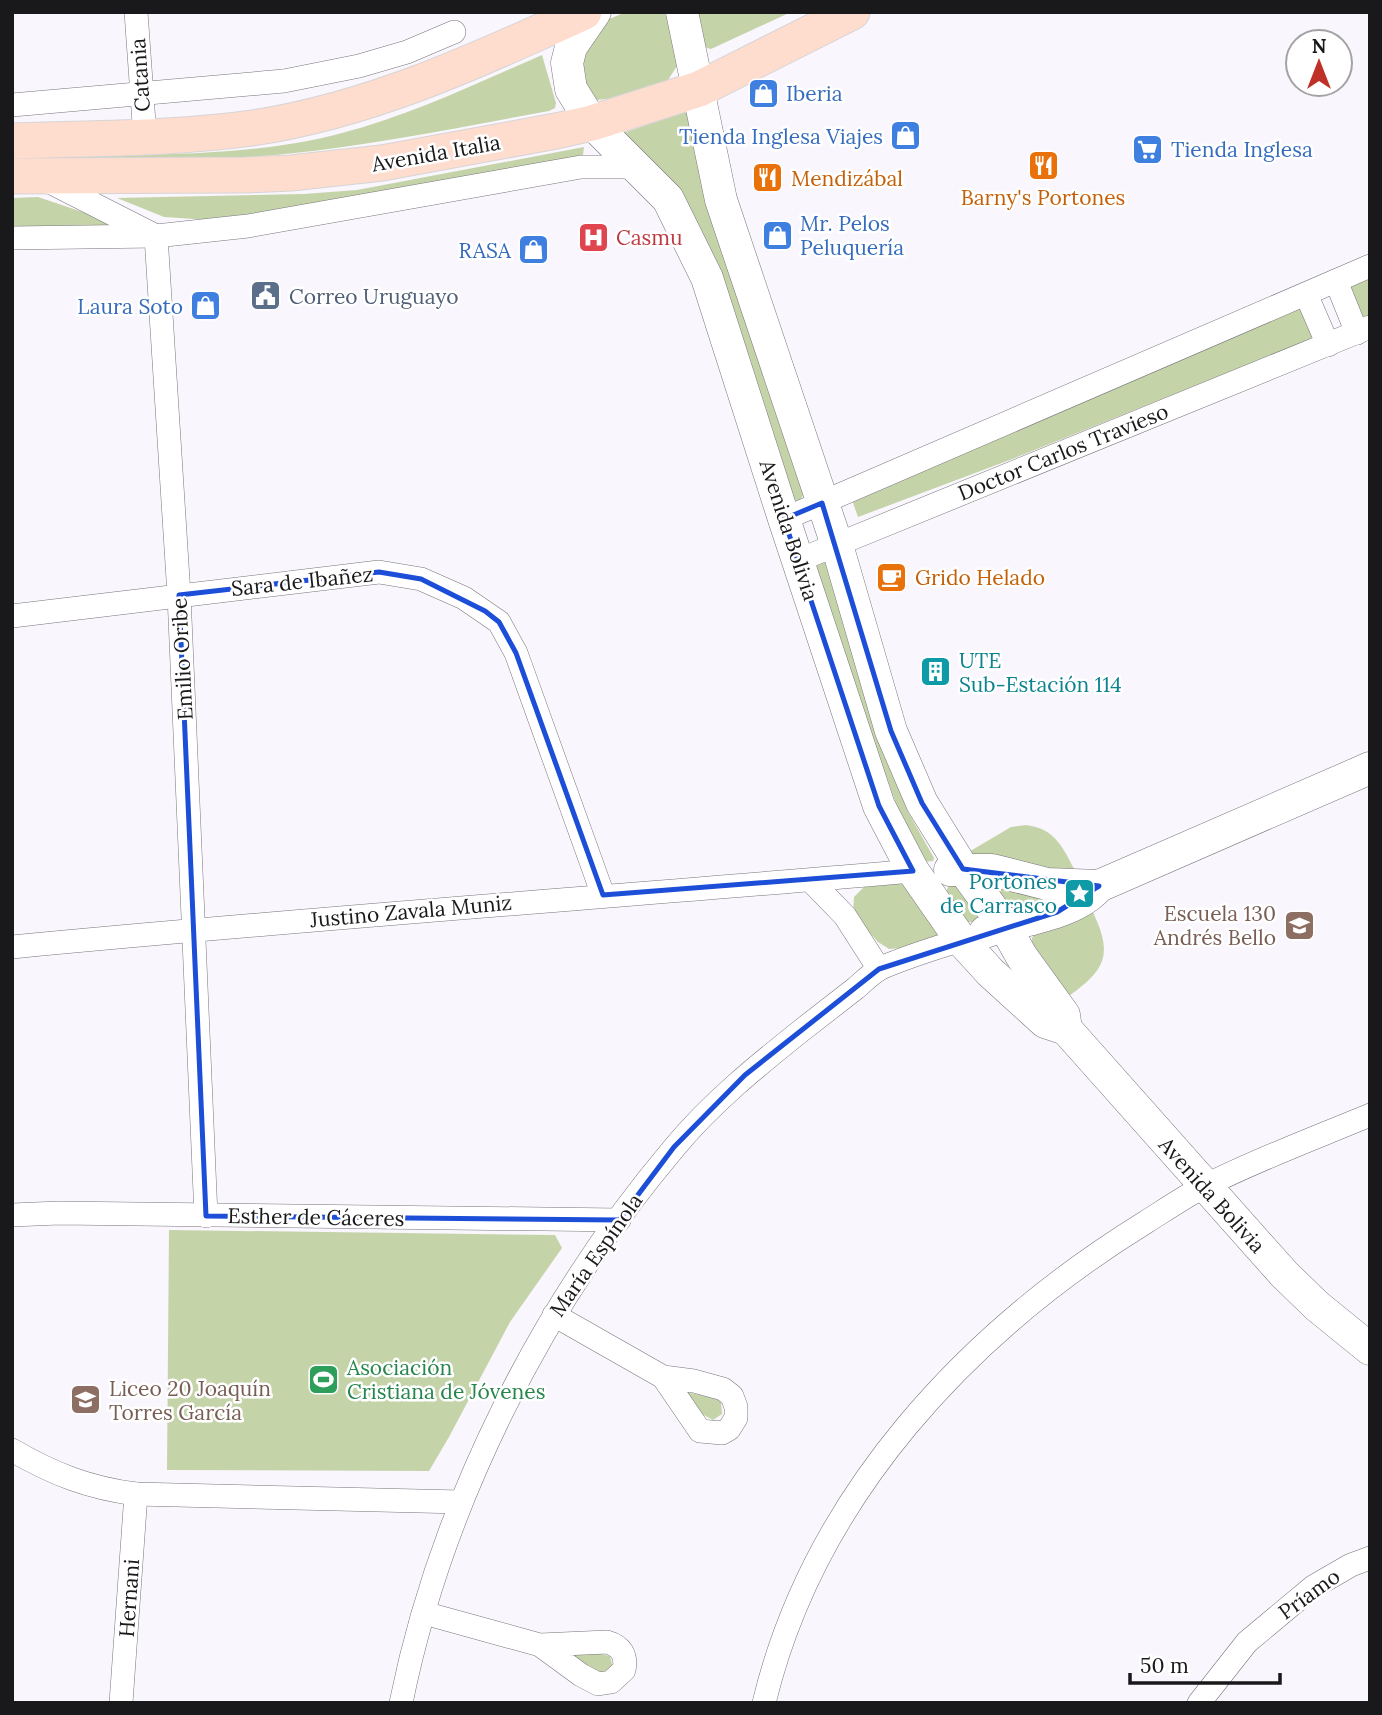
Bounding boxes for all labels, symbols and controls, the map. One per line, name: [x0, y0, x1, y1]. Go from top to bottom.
north arrow: [1284, 28, 1354, 98]
text: N: [1312, 34, 1327, 58]
street label: Catania: [124, 37, 156, 113]
shop icon: Iberia: [746, 76, 780, 110]
place label: Iberia: [786, 80, 843, 107]
shop icon: Tienda Inglesa Viajes: [889, 119, 923, 153]
place label: Tienda Inglesa Viajes: [679, 123, 883, 150]
street label: Avenida Italia: [369, 128, 503, 178]
supermarket icon: Tienda Inglesa: [1131, 132, 1165, 166]
place label: Tienda Inglesa: [1171, 136, 1313, 163]
restaurant icon: Barny's Portones: [1026, 148, 1060, 182]
restaurant icon: Mendizábal: [751, 161, 785, 195]
place label: Mendizábal: [791, 165, 903, 192]
place label: Barny's Portones: [961, 184, 1125, 211]
place label: Mr. Pelos Peluquería: [800, 210, 904, 261]
shop icon: Mr. Pelos Peluquería: [760, 218, 794, 252]
hospital icon: Casmu: [576, 220, 610, 254]
place label: Casmu: [616, 224, 683, 251]
shop icon: RASA: [517, 233, 551, 267]
place label: RASA: [459, 237, 512, 264]
public building icon: Correo Uruguayo: [249, 279, 283, 313]
place label: Correo Uruguayo: [289, 283, 458, 310]
shop icon: Laura Soto: [189, 289, 223, 323]
place label: Laura Soto: [77, 293, 183, 320]
street label: Doctor Carlos Travieso: [954, 397, 1172, 507]
street label: Avenida Bolivia: [753, 455, 825, 604]
street label: Sara de Ibañez: [230, 560, 374, 602]
cafe icon: Grido Helado: [875, 560, 909, 594]
place label: Grido Helado: [915, 564, 1045, 591]
street label: Emilio Oribe: [165, 597, 199, 721]
place label: UTE Sub-Estación 114: [959, 647, 1122, 698]
building icon: UTE Sub-Estación 114: [919, 655, 953, 689]
place label: Portones de Carrasco: [940, 868, 1057, 919]
place icon: Portones de Carrasco: [1063, 876, 1097, 910]
street label: Justino Zavala Muniz: [308, 889, 513, 933]
place label: Escuela 130 Andrés Bello: [1153, 900, 1276, 951]
school or university icon: Escuela 130 Andrés Bello: [1282, 908, 1316, 942]
street label: Avenida Bolivia: [1152, 1131, 1271, 1259]
street label: María Espínola: [544, 1188, 649, 1322]
street label: Esther de Cáceres: [227, 1202, 405, 1232]
place label: Asociación Cristiana de Jóvenes: [346, 1354, 545, 1405]
sports icon: Asociación Cristiana de Jóvenes: [307, 1362, 341, 1396]
place label: Liceo 20 Joaquín Torres García: [109, 1375, 271, 1426]
school or university icon: Liceo 20 Joaquín Torres García: [69, 1383, 103, 1417]
street label: Hernani: [113, 1558, 145, 1638]
street label: Príamo: [1273, 1563, 1345, 1625]
scale bar: [1130, 1642, 1280, 1686]
text: 50 m: [1140, 1652, 1189, 1679]

